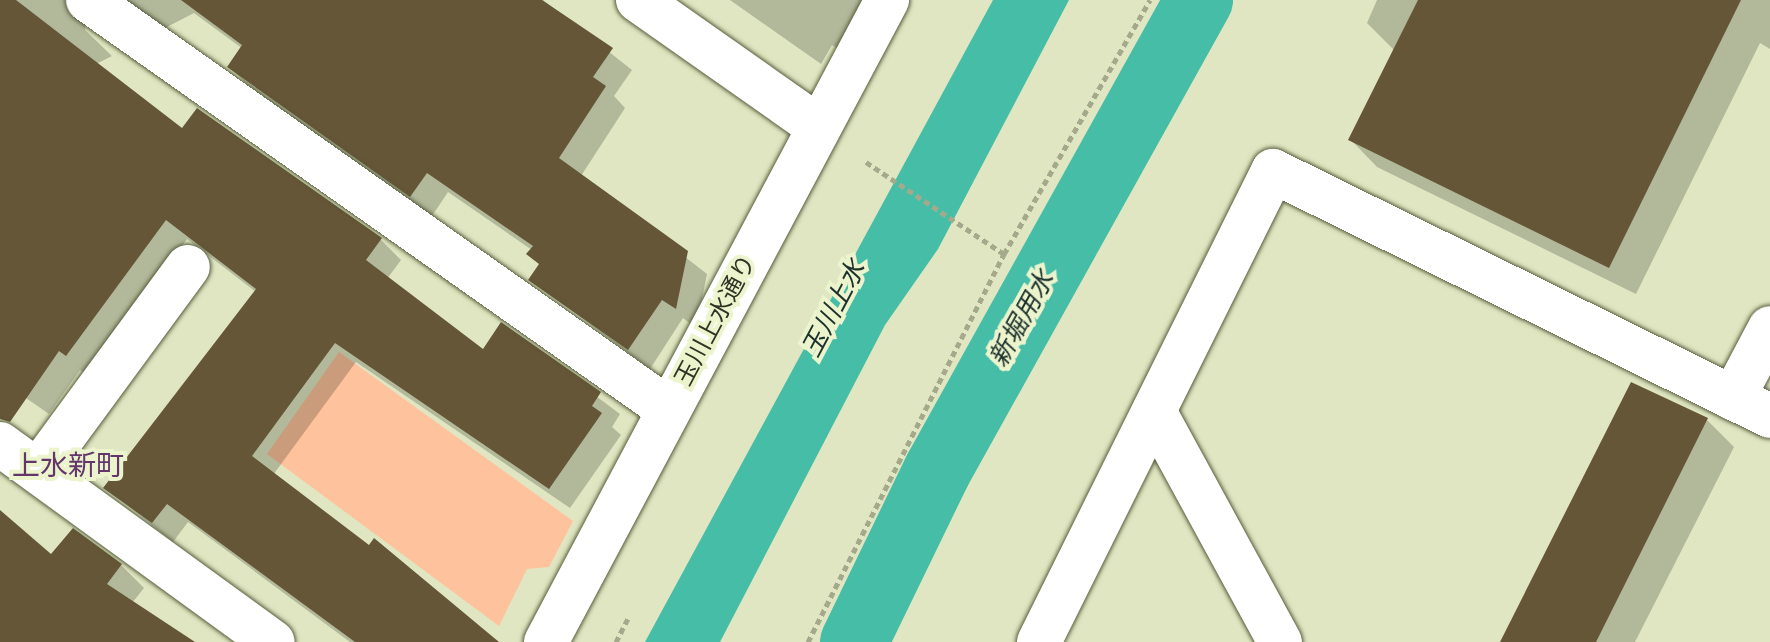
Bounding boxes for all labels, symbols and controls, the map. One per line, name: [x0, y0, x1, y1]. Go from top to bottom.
street label: 玉川上水通り: [668, 250, 762, 390]
water label: 玉川上水: [796, 256, 872, 362]
water label: 新堀用水: [983, 266, 1061, 372]
district label: 上水新町: [12, 448, 124, 482]

